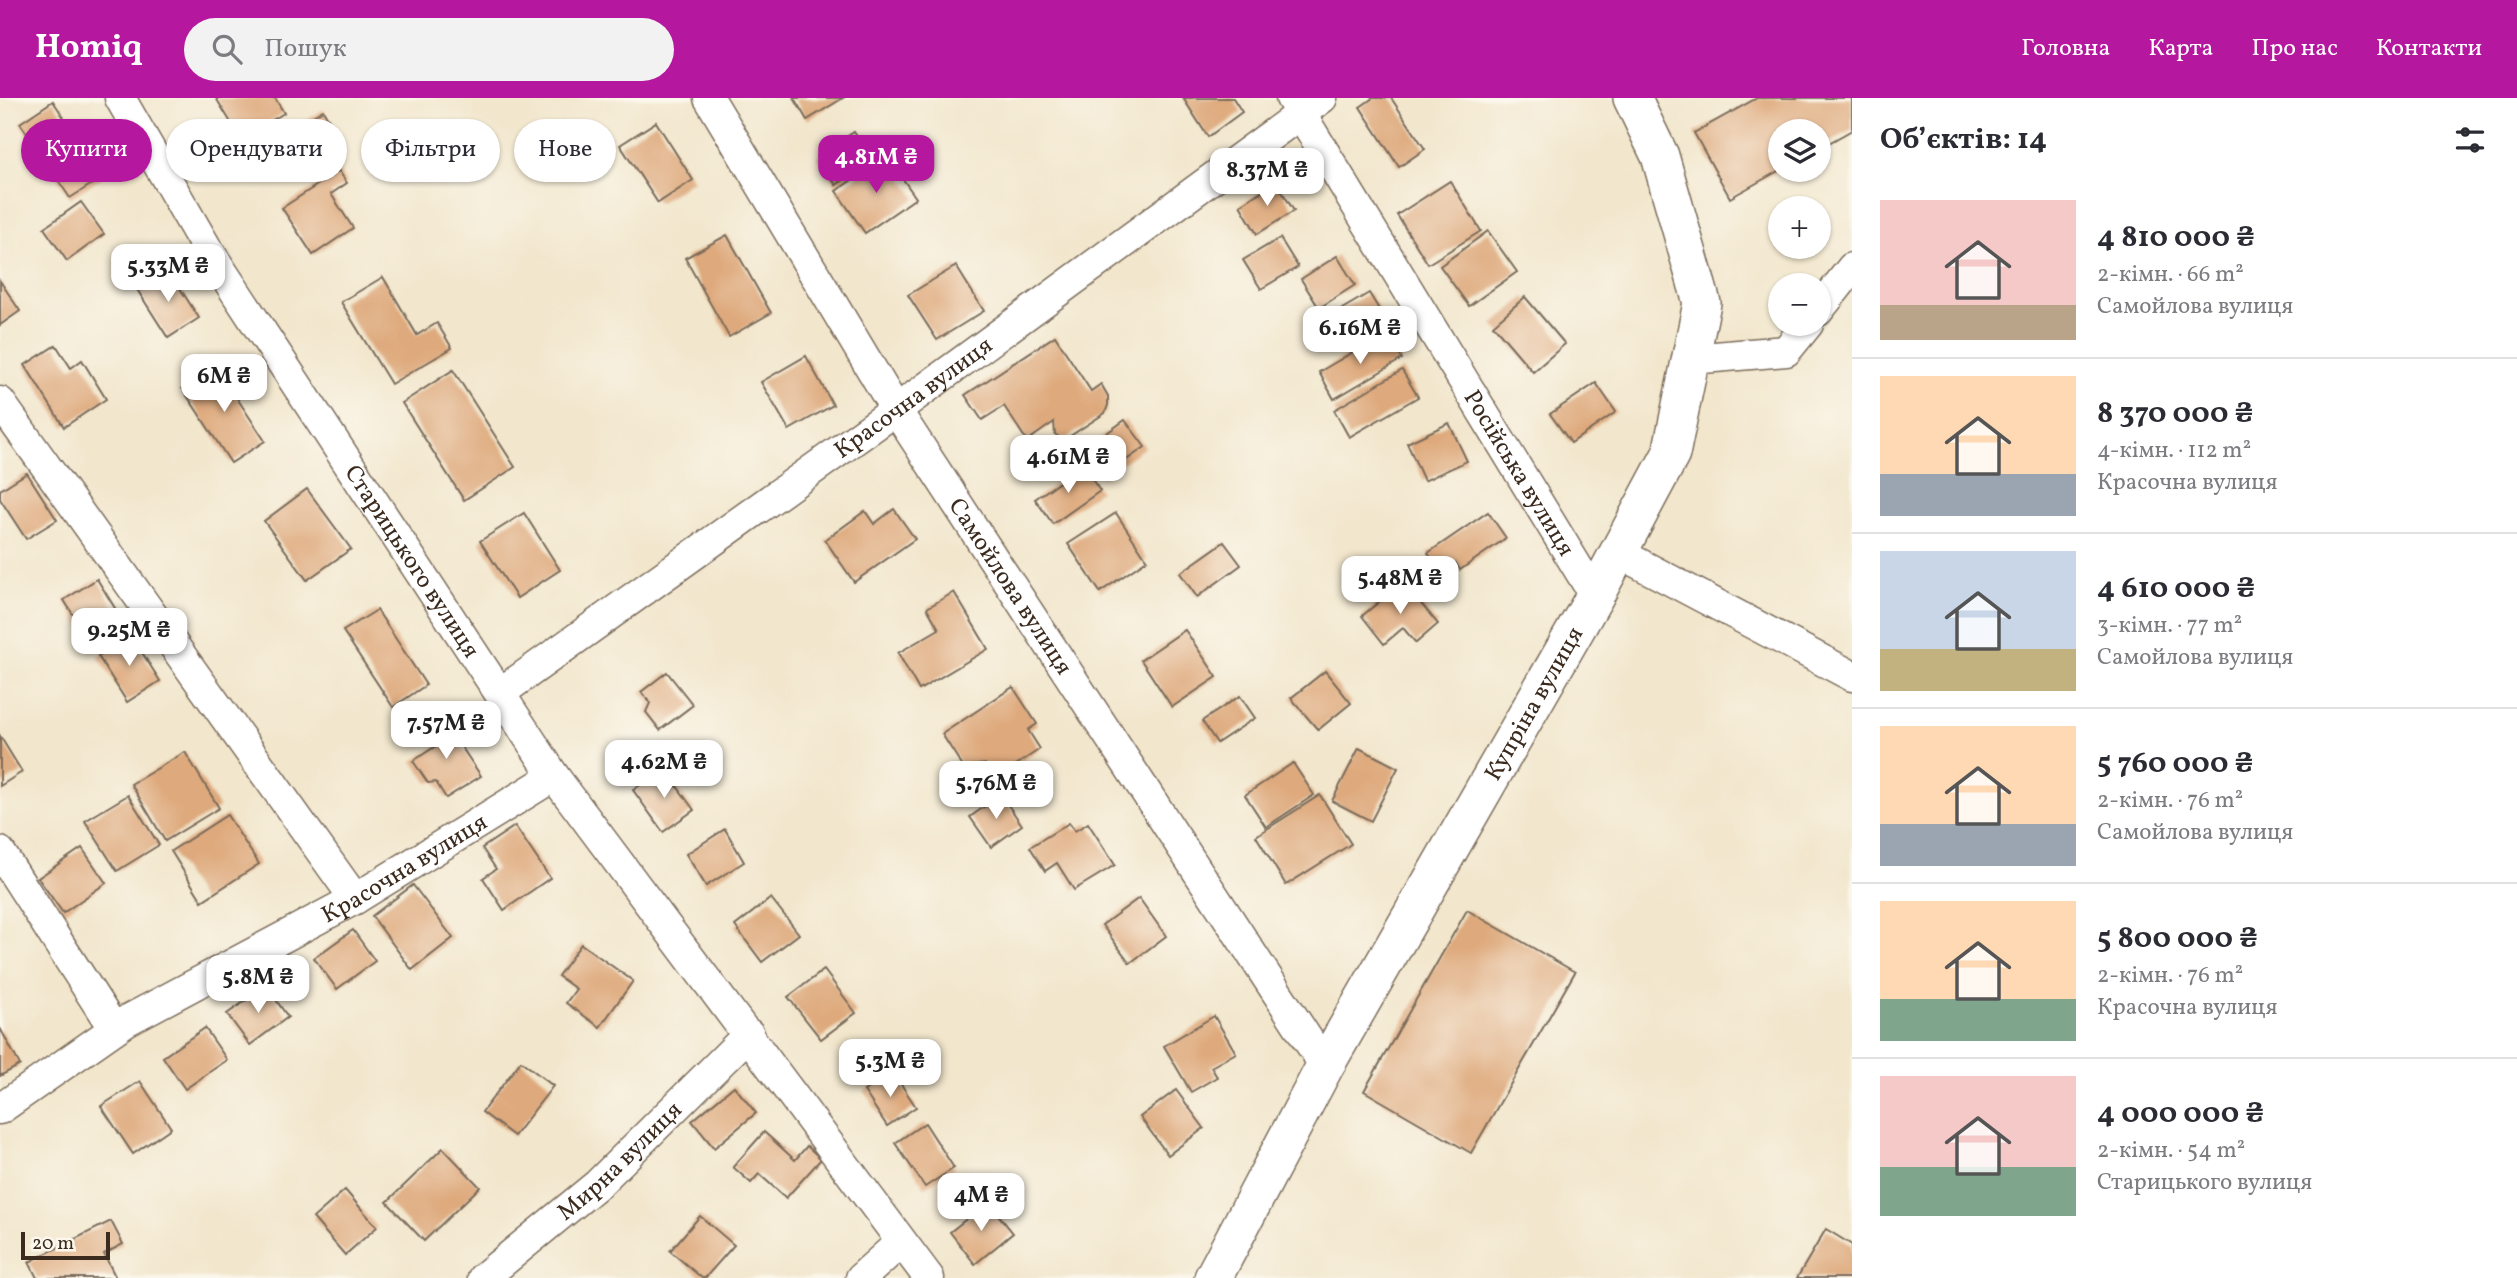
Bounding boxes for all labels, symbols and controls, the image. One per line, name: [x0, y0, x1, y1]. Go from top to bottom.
search box: [184, 18, 674, 81]
text: Homiq: [35, 26, 142, 72]
icon: search: [208, 30, 246, 68]
text: Пошук: [264, 31, 347, 67]
text: Головна: [2021, 32, 2110, 66]
text: Карта: [2148, 32, 2214, 66]
text: Про нас: [2252, 32, 2338, 66]
text: Контакти: [2376, 32, 2482, 66]
chip: Купити: [21, 119, 152, 182]
chip: Орендувати: [166, 119, 347, 182]
chip: Фільтри: [361, 119, 500, 182]
chip: Нове: [514, 119, 616, 182]
map controls: [1768, 119, 1831, 336]
button: layers: [1768, 119, 1831, 182]
text: Об’єктів: 14: [1880, 119, 2047, 161]
icon: filters: [2451, 121, 2489, 159]
pin: 4.81M ₴: [811, 136, 941, 195]
text: 4.81M ₴: [834, 142, 918, 174]
pin: 8.37M ₴: [1202, 148, 1332, 208]
text: 8.37M ₴: [1226, 155, 1308, 187]
button: +: [1768, 196, 1831, 259]
text: 4 810 000 ₴: [2097, 217, 2255, 259]
icon: home: [1936, 228, 2020, 312]
pin: 5.33M ₴: [103, 244, 233, 304]
text: 5.33M ₴: [127, 251, 209, 283]
text: 2-кімн. · 66 m²: [2097, 259, 2244, 291]
button: −: [1768, 273, 1831, 336]
text: Самойлова вулиця: [2097, 291, 2293, 323]
pin: 6.16M ₴: [1295, 306, 1425, 366]
text: 6.16M ₴: [1319, 313, 1401, 345]
street label: Красочна вулиця: [828, 330, 1000, 468]
pin: 6M ₴: [183, 354, 265, 414]
text: 6M ₴: [197, 361, 251, 393]
street label: Російська вулиця: [1454, 384, 1582, 563]
text: 8 370 000 ₴: [2097, 393, 2253, 435]
icon: home: [1936, 404, 2020, 488]
text: 4-кімн. · 112 m²: [2097, 435, 2251, 467]
pin: 4.61M ₴: [1003, 436, 1133, 495]
text: 4.61M ₴: [1026, 442, 1110, 474]
street label: Старицького вулиця: [335, 459, 487, 665]
text: Красочна вулиця: [2097, 467, 2277, 499]
street label: Самойлова вулиця: [939, 492, 1080, 682]
pin: 5.48M ₴: [1335, 556, 1465, 616]
text: 5.48M ₴: [1357, 563, 1443, 595]
text: 4 610 000 ₴: [2097, 568, 2255, 610]
icon: home: [1936, 579, 2020, 663]
pin: 9.25M ₴: [64, 608, 194, 668]
text: 3-кімн. · 77 m²: [2097, 610, 2242, 642]
text: 9.25M ₴: [87, 615, 171, 647]
street label: Купріна вулиця: [1477, 621, 1593, 788]
text: Самойлова вулиця: [2097, 642, 2293, 674]
pin: 7.57M ₴: [381, 702, 511, 761]
text: 7.57M ₴: [407, 708, 485, 740]
pin: 4.62M ₴: [599, 740, 729, 800]
text: 5 760 000 ₴: [2097, 743, 2253, 785]
text: 4.62M ₴: [621, 747, 707, 779]
icon: home: [1936, 754, 2020, 838]
pin: 5.76M ₴: [931, 762, 1061, 821]
text: 5.76M ₴: [955, 768, 1037, 800]
text: 2-кімн. · 76 m²: [2097, 785, 2243, 817]
street label: Красочна вулиця: [316, 806, 494, 933]
text: Самойлова вулиця: [2097, 817, 2293, 849]
text: 5 800 000 ₴: [2097, 918, 2258, 960]
icon: home: [1936, 929, 2020, 1013]
pin: 5.8M ₴: [201, 956, 315, 1015]
text: 2-кімн. · 76 m²: [2097, 960, 2243, 992]
text: 5.8M ₴: [222, 962, 294, 994]
text: Красочна вулиця: [2097, 992, 2277, 1024]
pin: 5.3M ₴: [833, 1040, 947, 1099]
text: 5.3M ₴: [855, 1046, 925, 1078]
text: 4 000 000 ₴: [2097, 1093, 2264, 1135]
street label: Мирна вулиця: [551, 1095, 691, 1230]
icon: home: [1936, 1104, 2020, 1188]
text: 2-кімн. · 54 m²: [2097, 1135, 2245, 1167]
text: Старицького вулиця: [2097, 1167, 2312, 1199]
pin: 4M ₴: [940, 1174, 1022, 1233]
text: 4M ₴: [953, 1180, 1009, 1212]
scale bar: [21, 1229, 110, 1261]
text: 20 m: [32, 1231, 74, 1257]

